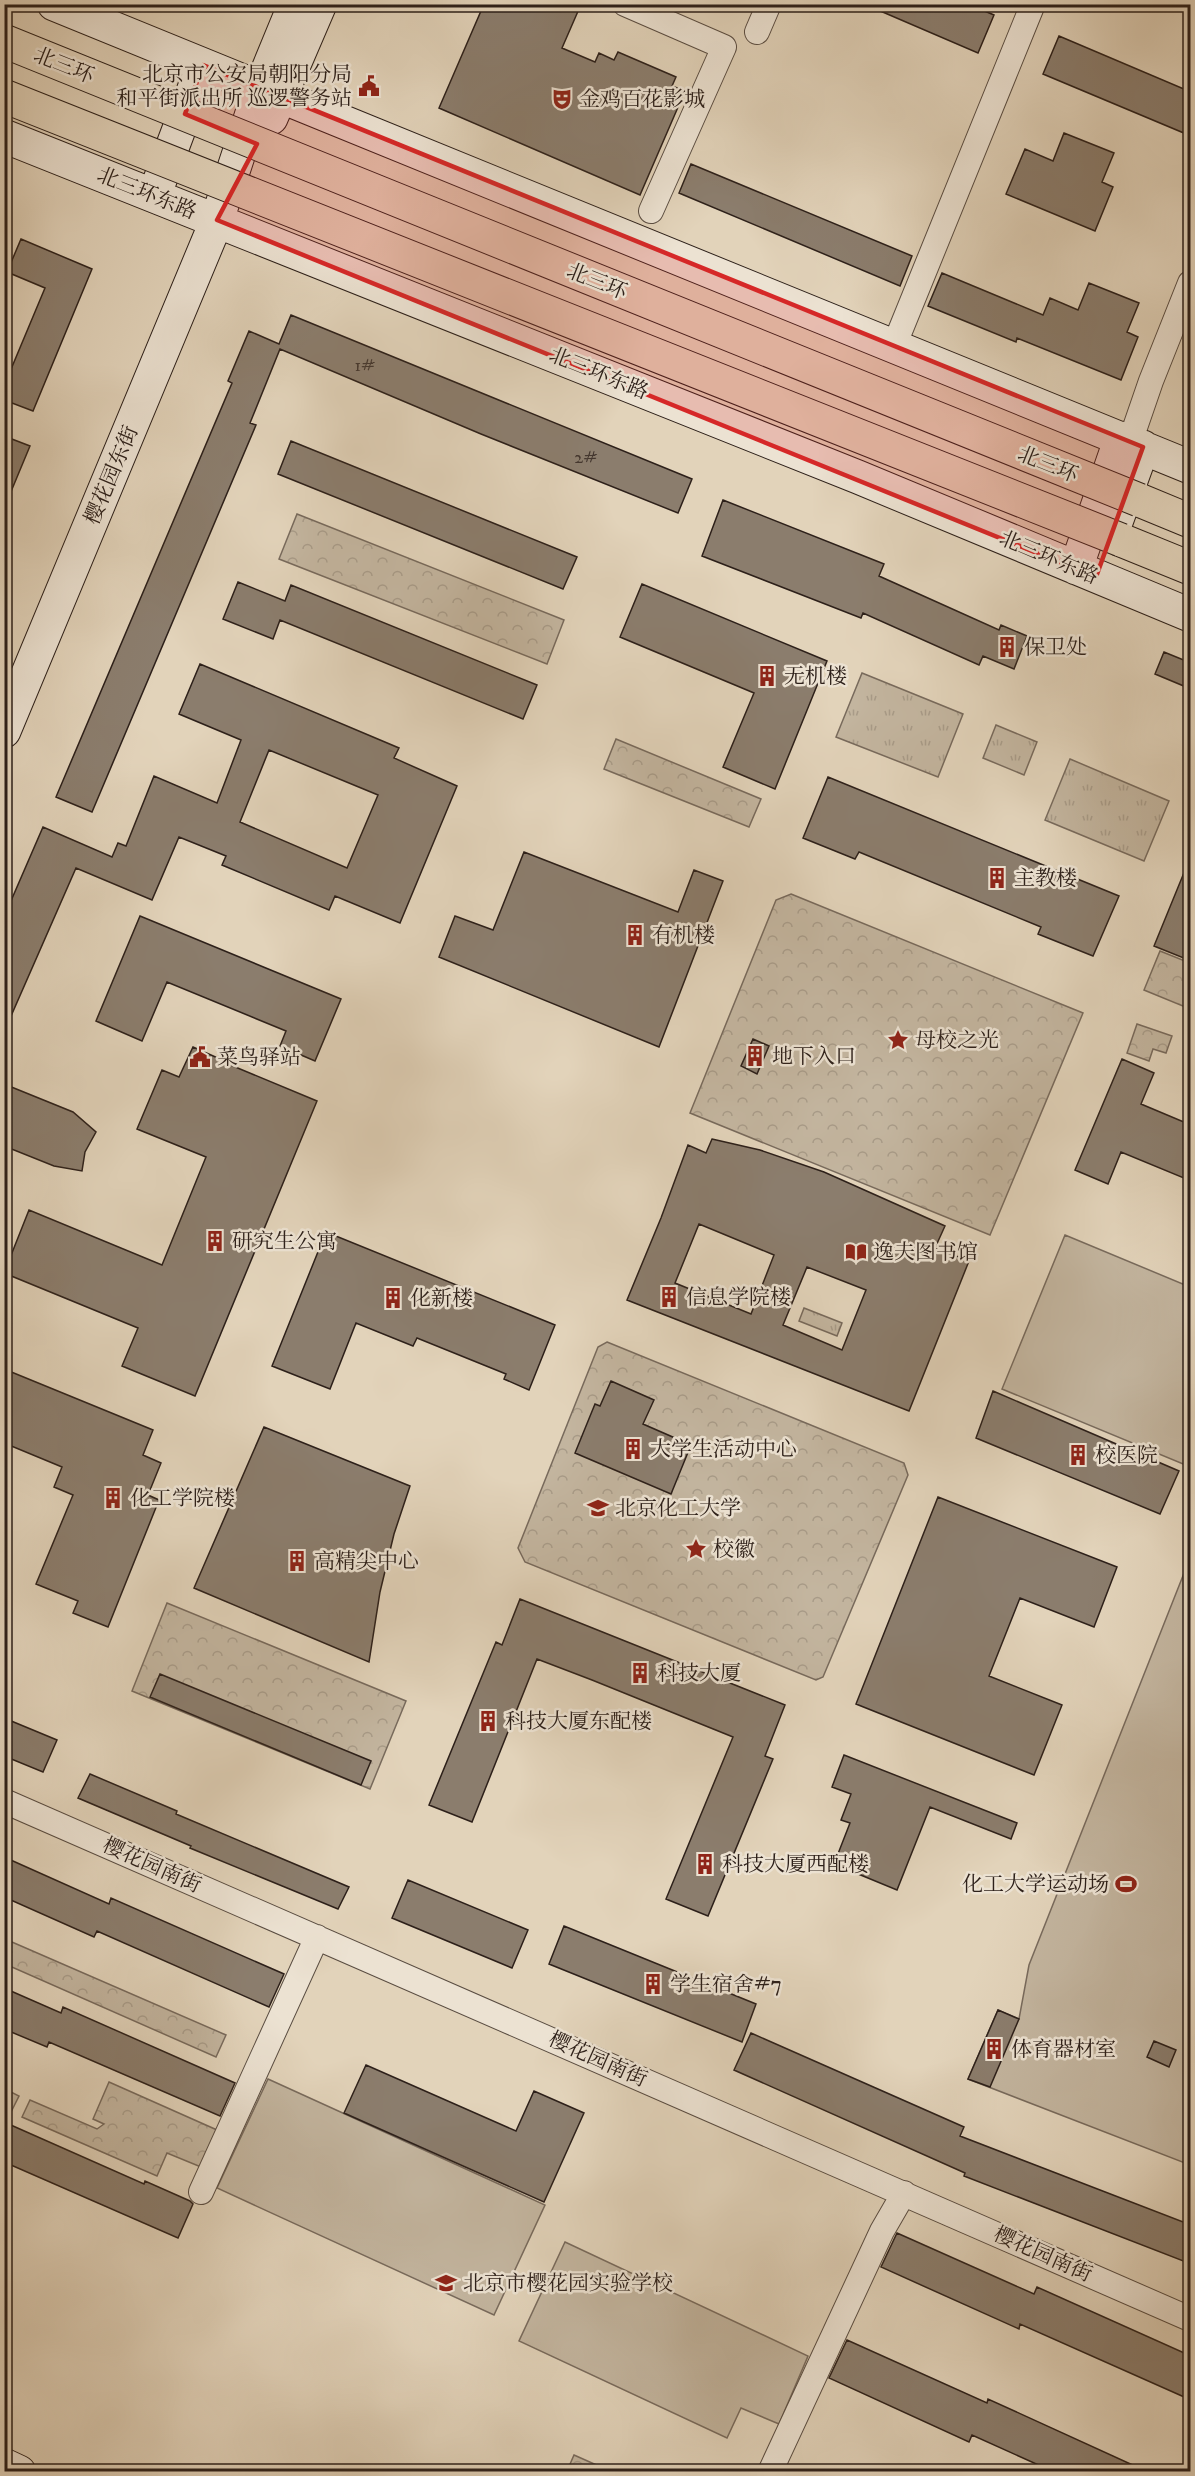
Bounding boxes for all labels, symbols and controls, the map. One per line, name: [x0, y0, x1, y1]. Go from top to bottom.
street label: 北三环: [30, 42, 98, 90]
place label: 北京市公安局朝阳分局 和平街派出所 巡逻警务站: [116, 62, 352, 112]
public building icon: 北京市公安局朝阳分局 和平街派出所 巡逻警务站: [357, 74, 381, 98]
theatre icon: 金鸡百花影城: [550, 87, 574, 111]
place label: 金鸡百花影城: [579, 87, 705, 113]
street label: 北三环东路: [93, 162, 200, 226]
street label: 北三环: [563, 258, 631, 306]
street label: 北三环东路: [545, 342, 652, 406]
house number: 1#: [354, 355, 376, 377]
street label: 樱花园东街: [79, 422, 144, 529]
street label: 北三环: [1014, 441, 1082, 489]
house number: 2#: [574, 447, 598, 469]
street label: 北三环东路: [995, 525, 1102, 590]
building icon: 保卫处: [995, 635, 1019, 659]
place label: 保卫处: [1024, 635, 1087, 661]
building icon: 无机楼: [755, 664, 779, 688]
place label: 无机楼: [784, 664, 847, 690]
building icon: 主教楼: [985, 866, 1009, 890]
place label: 主教楼: [1014, 866, 1077, 892]
building icon: 有机楼: [623, 923, 647, 947]
place label: 有机楼: [652, 923, 715, 949]
place icon: 母校之光: [886, 1028, 910, 1052]
place label: 母校之光: [915, 1028, 999, 1054]
building icon: 地下入口: [743, 1044, 767, 1068]
place label: 地下入口: [772, 1044, 856, 1070]
public building icon: 菜鸟驿站: [188, 1045, 212, 1069]
place label: 菜鸟驿站: [217, 1045, 301, 1071]
building icon: 研究生公寓: [203, 1229, 227, 1253]
place label: 研究生公寓: [232, 1229, 337, 1255]
library icon: 逸夫图书馆: [844, 1240, 868, 1264]
place label: 逸夫图书馆: [873, 1240, 978, 1266]
building icon: 信息学院楼: [657, 1285, 681, 1309]
place label: 信息学院楼: [686, 1285, 791, 1311]
building icon: 化新楼: [381, 1286, 405, 1310]
place label: 化新楼: [410, 1286, 473, 1312]
building icon: 大学生活动中心: [621, 1437, 645, 1461]
place label: 大学生活动中心: [650, 1437, 797, 1463]
building icon: 校医院: [1066, 1443, 1090, 1467]
place label: 校医院: [1095, 1443, 1158, 1469]
building icon: 化工学院楼: [101, 1486, 125, 1510]
place label: 化工学院楼: [130, 1486, 235, 1512]
school or university icon: 北京化工大学: [586, 1496, 610, 1520]
place label: 北京化工大学: [615, 1496, 741, 1522]
place icon: 校徽: [684, 1537, 708, 1561]
place label: 校徽: [713, 1537, 755, 1563]
building icon: 高精尖中心: [285, 1549, 309, 1573]
place label: 高精尖中心: [314, 1549, 419, 1575]
building icon: 科技大厦: [628, 1661, 652, 1685]
place label: 科技大厦: [657, 1661, 741, 1687]
building icon: 科技大厦东配楼: [476, 1709, 500, 1733]
place label: 科技大厦东配楼: [505, 1709, 652, 1735]
street label: 樱花园南街: [98, 1833, 205, 1899]
building icon: 科技大厦西配楼: [693, 1852, 717, 1876]
place label: 科技大厦西配楼: [722, 1852, 869, 1878]
place label: 化工大学运动场: [962, 1872, 1109, 1898]
sports icon: 化工大学运动场: [1114, 1872, 1138, 1896]
building icon: 学生宿舍#7: [641, 1972, 665, 1996]
place label: 学生宿舍#7: [670, 1972, 782, 1998]
street label: 樱花园南街: [544, 2027, 651, 2093]
building icon: 体育器材室: [982, 2037, 1006, 2061]
place label: 体育器材室: [1011, 2037, 1116, 2063]
street label: 樱花园南街: [989, 2222, 1096, 2288]
school or university icon: 北京市樱花园实验学校: [434, 2271, 458, 2295]
place label: 北京市樱花园实验学校: [463, 2271, 673, 2297]

